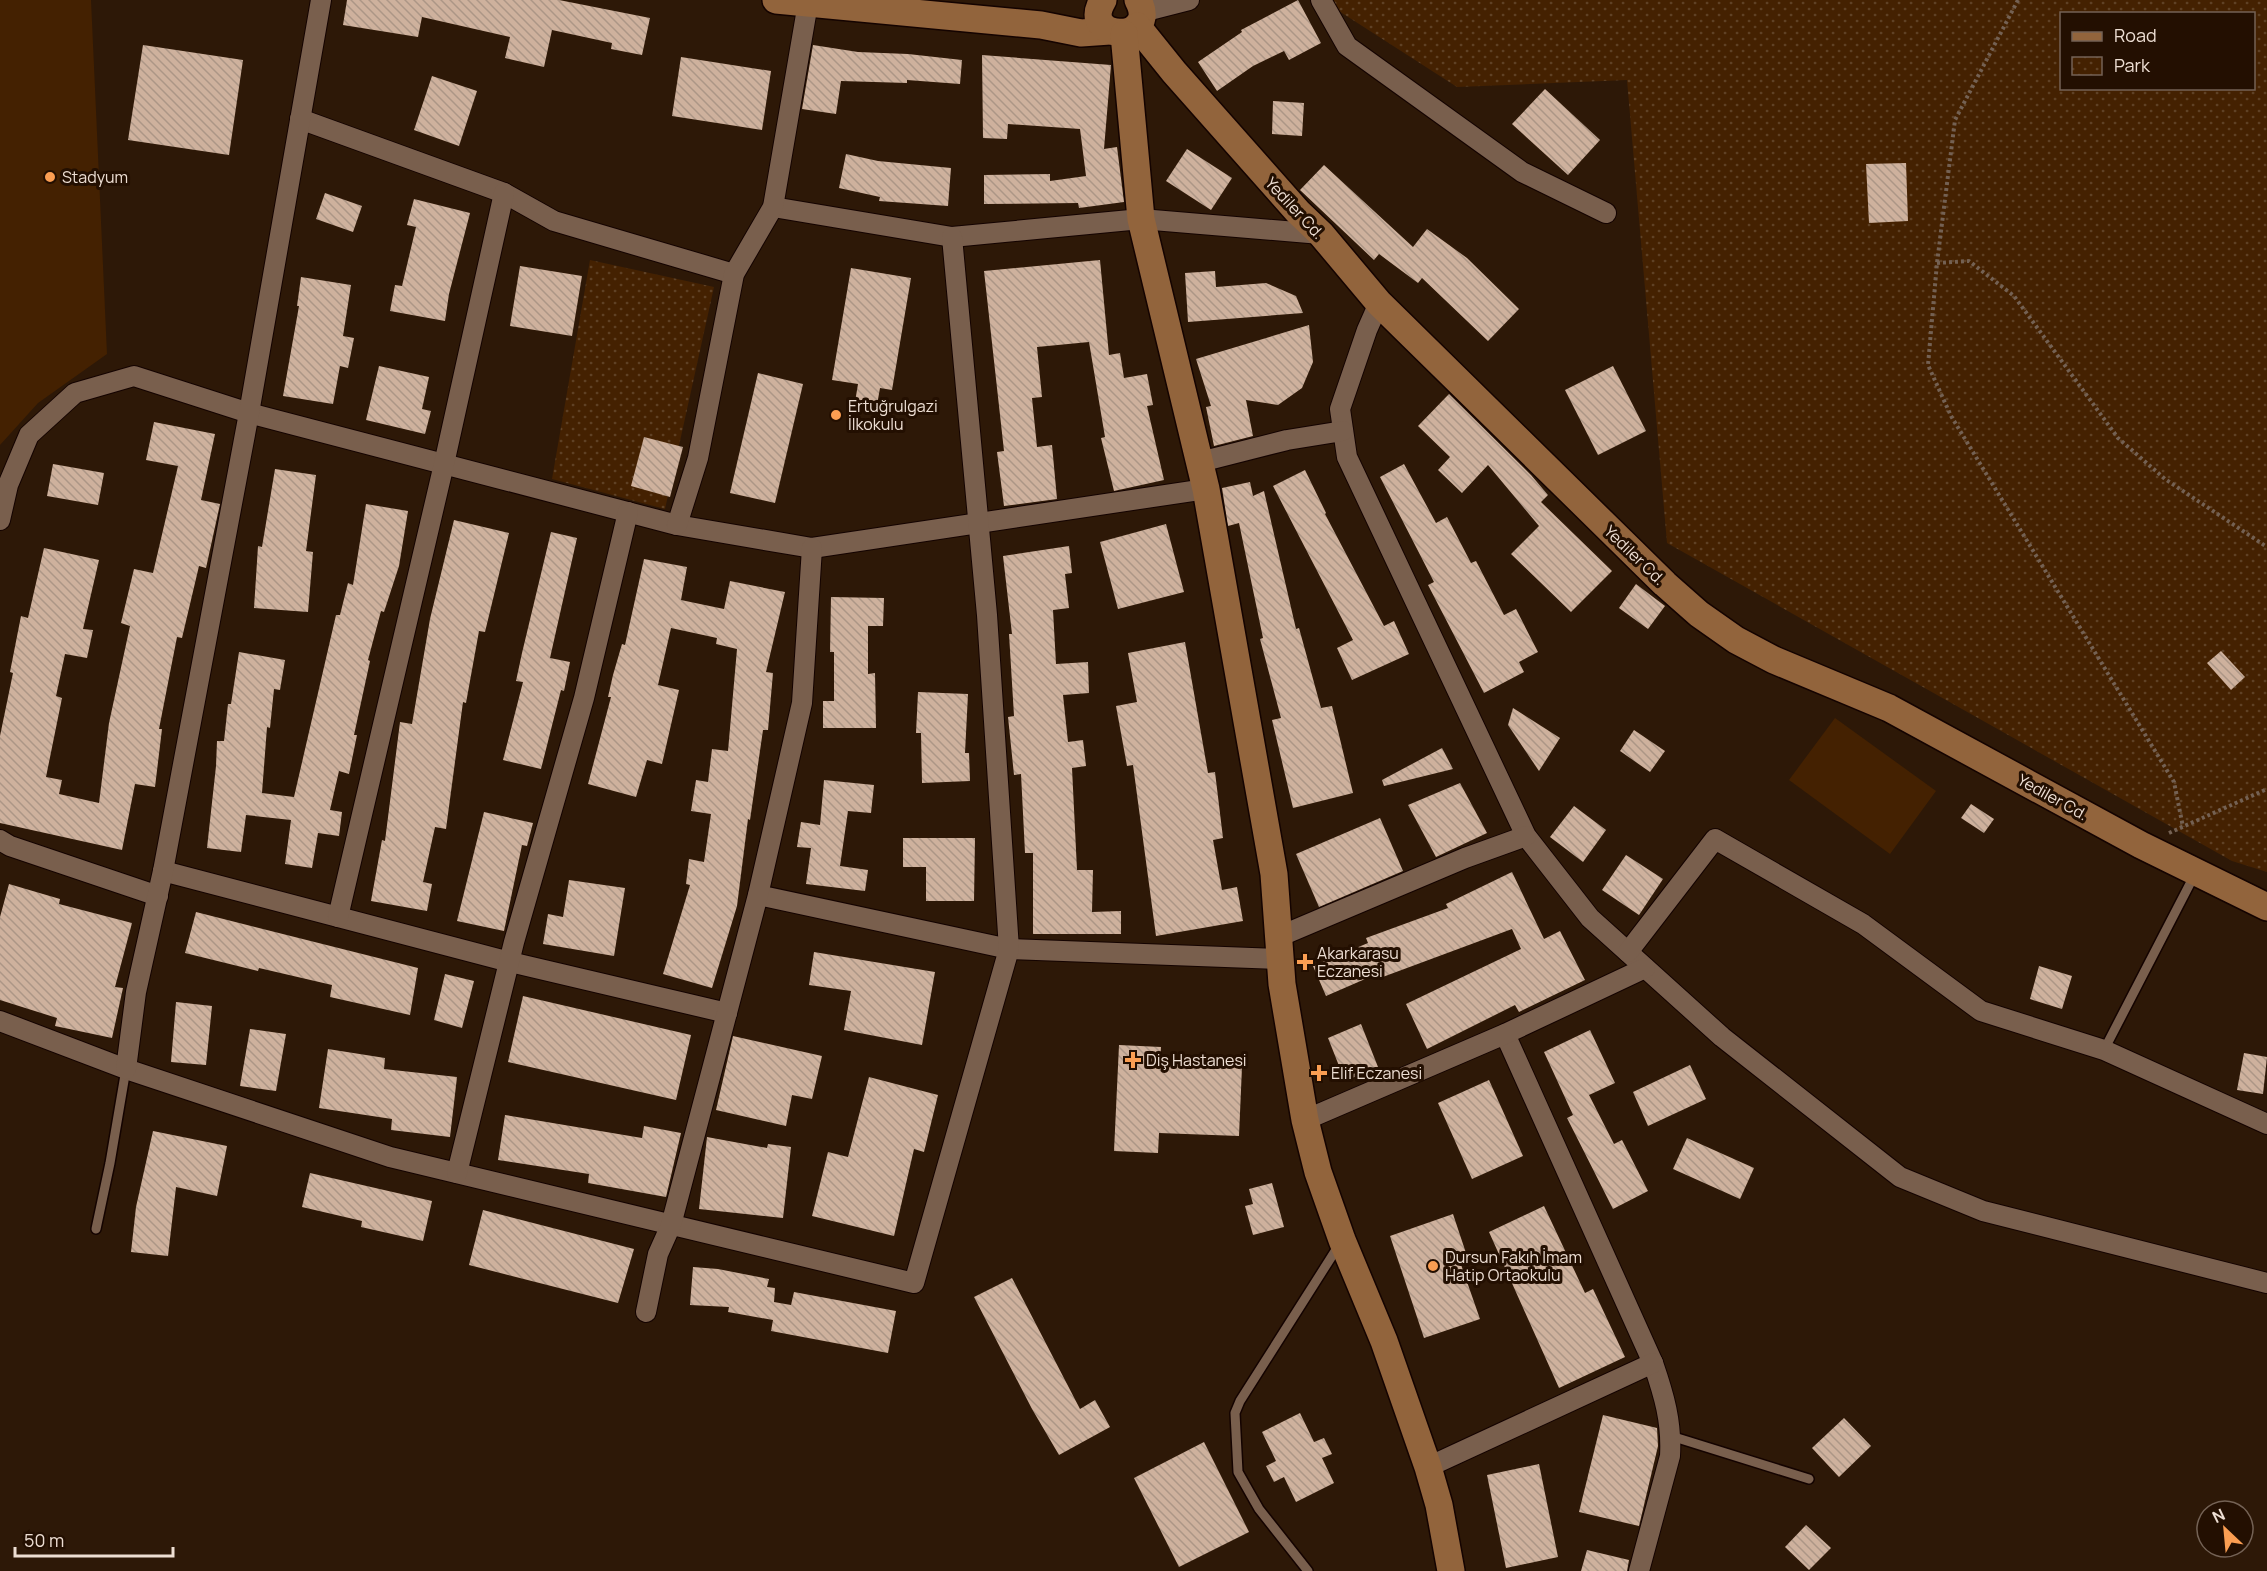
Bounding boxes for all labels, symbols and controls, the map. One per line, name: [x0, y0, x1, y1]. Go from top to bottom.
legend: [2060, 12, 2255, 90]
text: Road: [2114, 23, 2157, 47]
text: Park: [2114, 53, 2151, 77]
place label: Stadyum: [62, 166, 128, 188]
marker: Stadyum: [43, 170, 57, 184]
street label: Yediler Cd.: [1261, 172, 1329, 244]
place label: Ertuğrulgazi İlkokulu: [848, 395, 938, 435]
marker: Ertuğrulgazi İlkokulu: [829, 408, 843, 422]
street label: Yediler Cd.: [1600, 520, 1670, 590]
street label: Yediler Cd.: [2014, 769, 2092, 825]
place label: Akarkarasu Eczanesi: [1317, 942, 1399, 982]
marker: Akarkarasu Eczanesi: [1298, 955, 1312, 969]
place label: Diş Hastanesi: [1146, 1049, 1247, 1071]
marker: Diş Hastanesi: [1124, 1051, 1142, 1069]
place label: Elif Eczanesi: [1331, 1062, 1422, 1084]
marker: Elif Eczanesi: [1312, 1066, 1326, 1080]
place label: Dursun Fakıh İmam Hatip Ortaokulu: [1445, 1246, 1582, 1286]
marker: Dursun Fakıh İmam Hatip Ortaokulu: [1426, 1259, 1440, 1273]
north arrow: [2195, 1499, 2255, 1559]
text: N: [2208, 1503, 2228, 1528]
scale bar: [15, 1520, 172, 1558]
text: 50 m: [24, 1528, 64, 1552]

